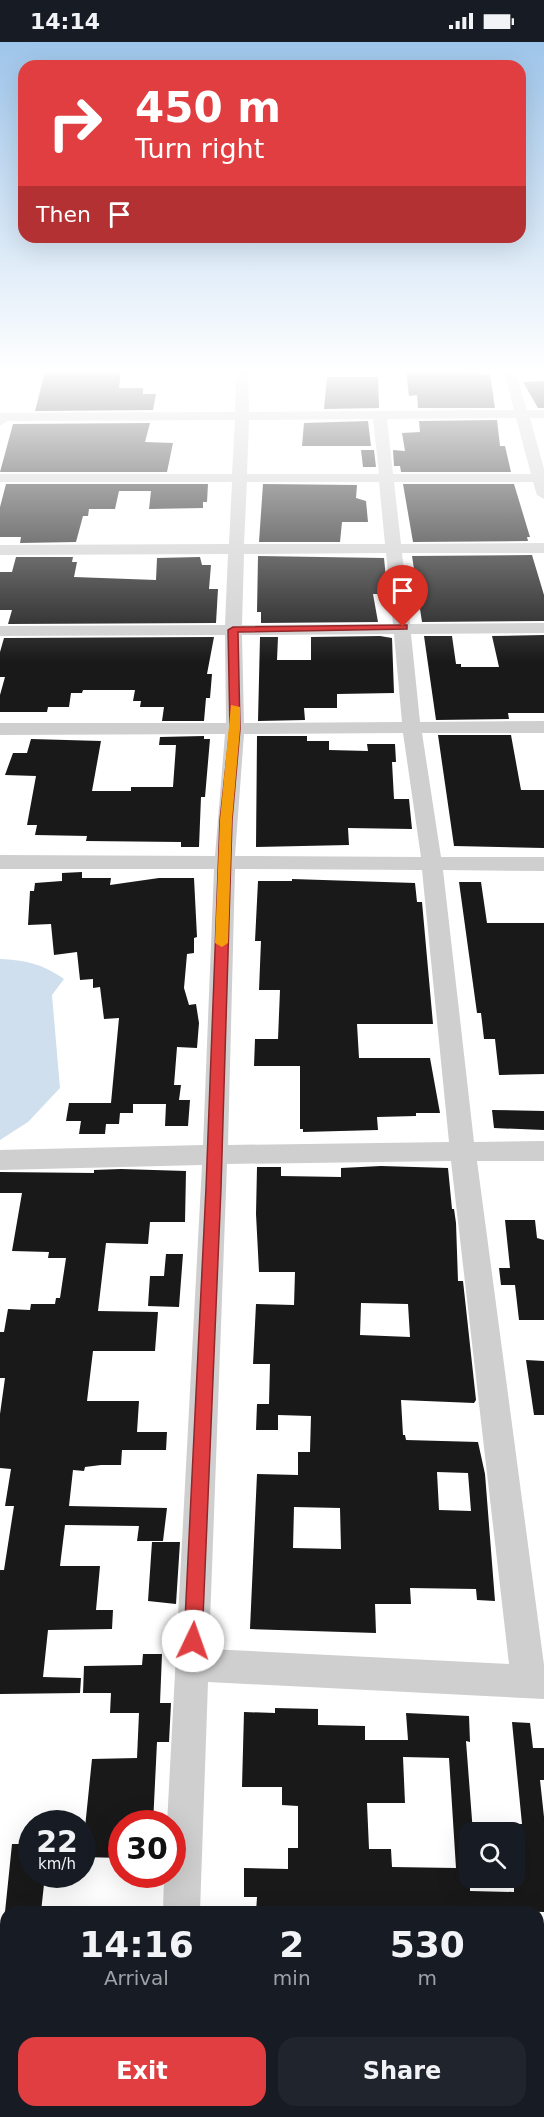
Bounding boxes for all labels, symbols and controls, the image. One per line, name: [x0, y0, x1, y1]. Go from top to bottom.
text: 14:14: [30, 9, 100, 34]
text: 450 m: [135, 83, 281, 132]
icon: right: [36, 84, 114, 162]
text: Turn right: [135, 133, 264, 164]
icon: arrive: [103, 198, 136, 231]
text: Then: [36, 202, 91, 227]
pin: [377, 565, 428, 627]
icon: arrive: [386, 574, 419, 607]
position arrow: [161, 1609, 225, 1673]
speed limit sign: 30: [108, 1810, 186, 1888]
map controls: [459, 1822, 525, 1888]
button: search: [459, 1822, 525, 1888]
text: 22: [36, 1824, 78, 1859]
text: km/h: [38, 1855, 76, 1873]
text: 14:16: [79, 1924, 194, 1965]
text: 2: [279, 1924, 304, 1965]
text: 530: [390, 1924, 465, 1965]
text: Arrival: [104, 1966, 169, 1990]
text: min: [273, 1966, 311, 1990]
text: m: [418, 1966, 437, 1990]
button: Exit: [18, 2037, 266, 2106]
button: Share: [278, 2037, 526, 2106]

